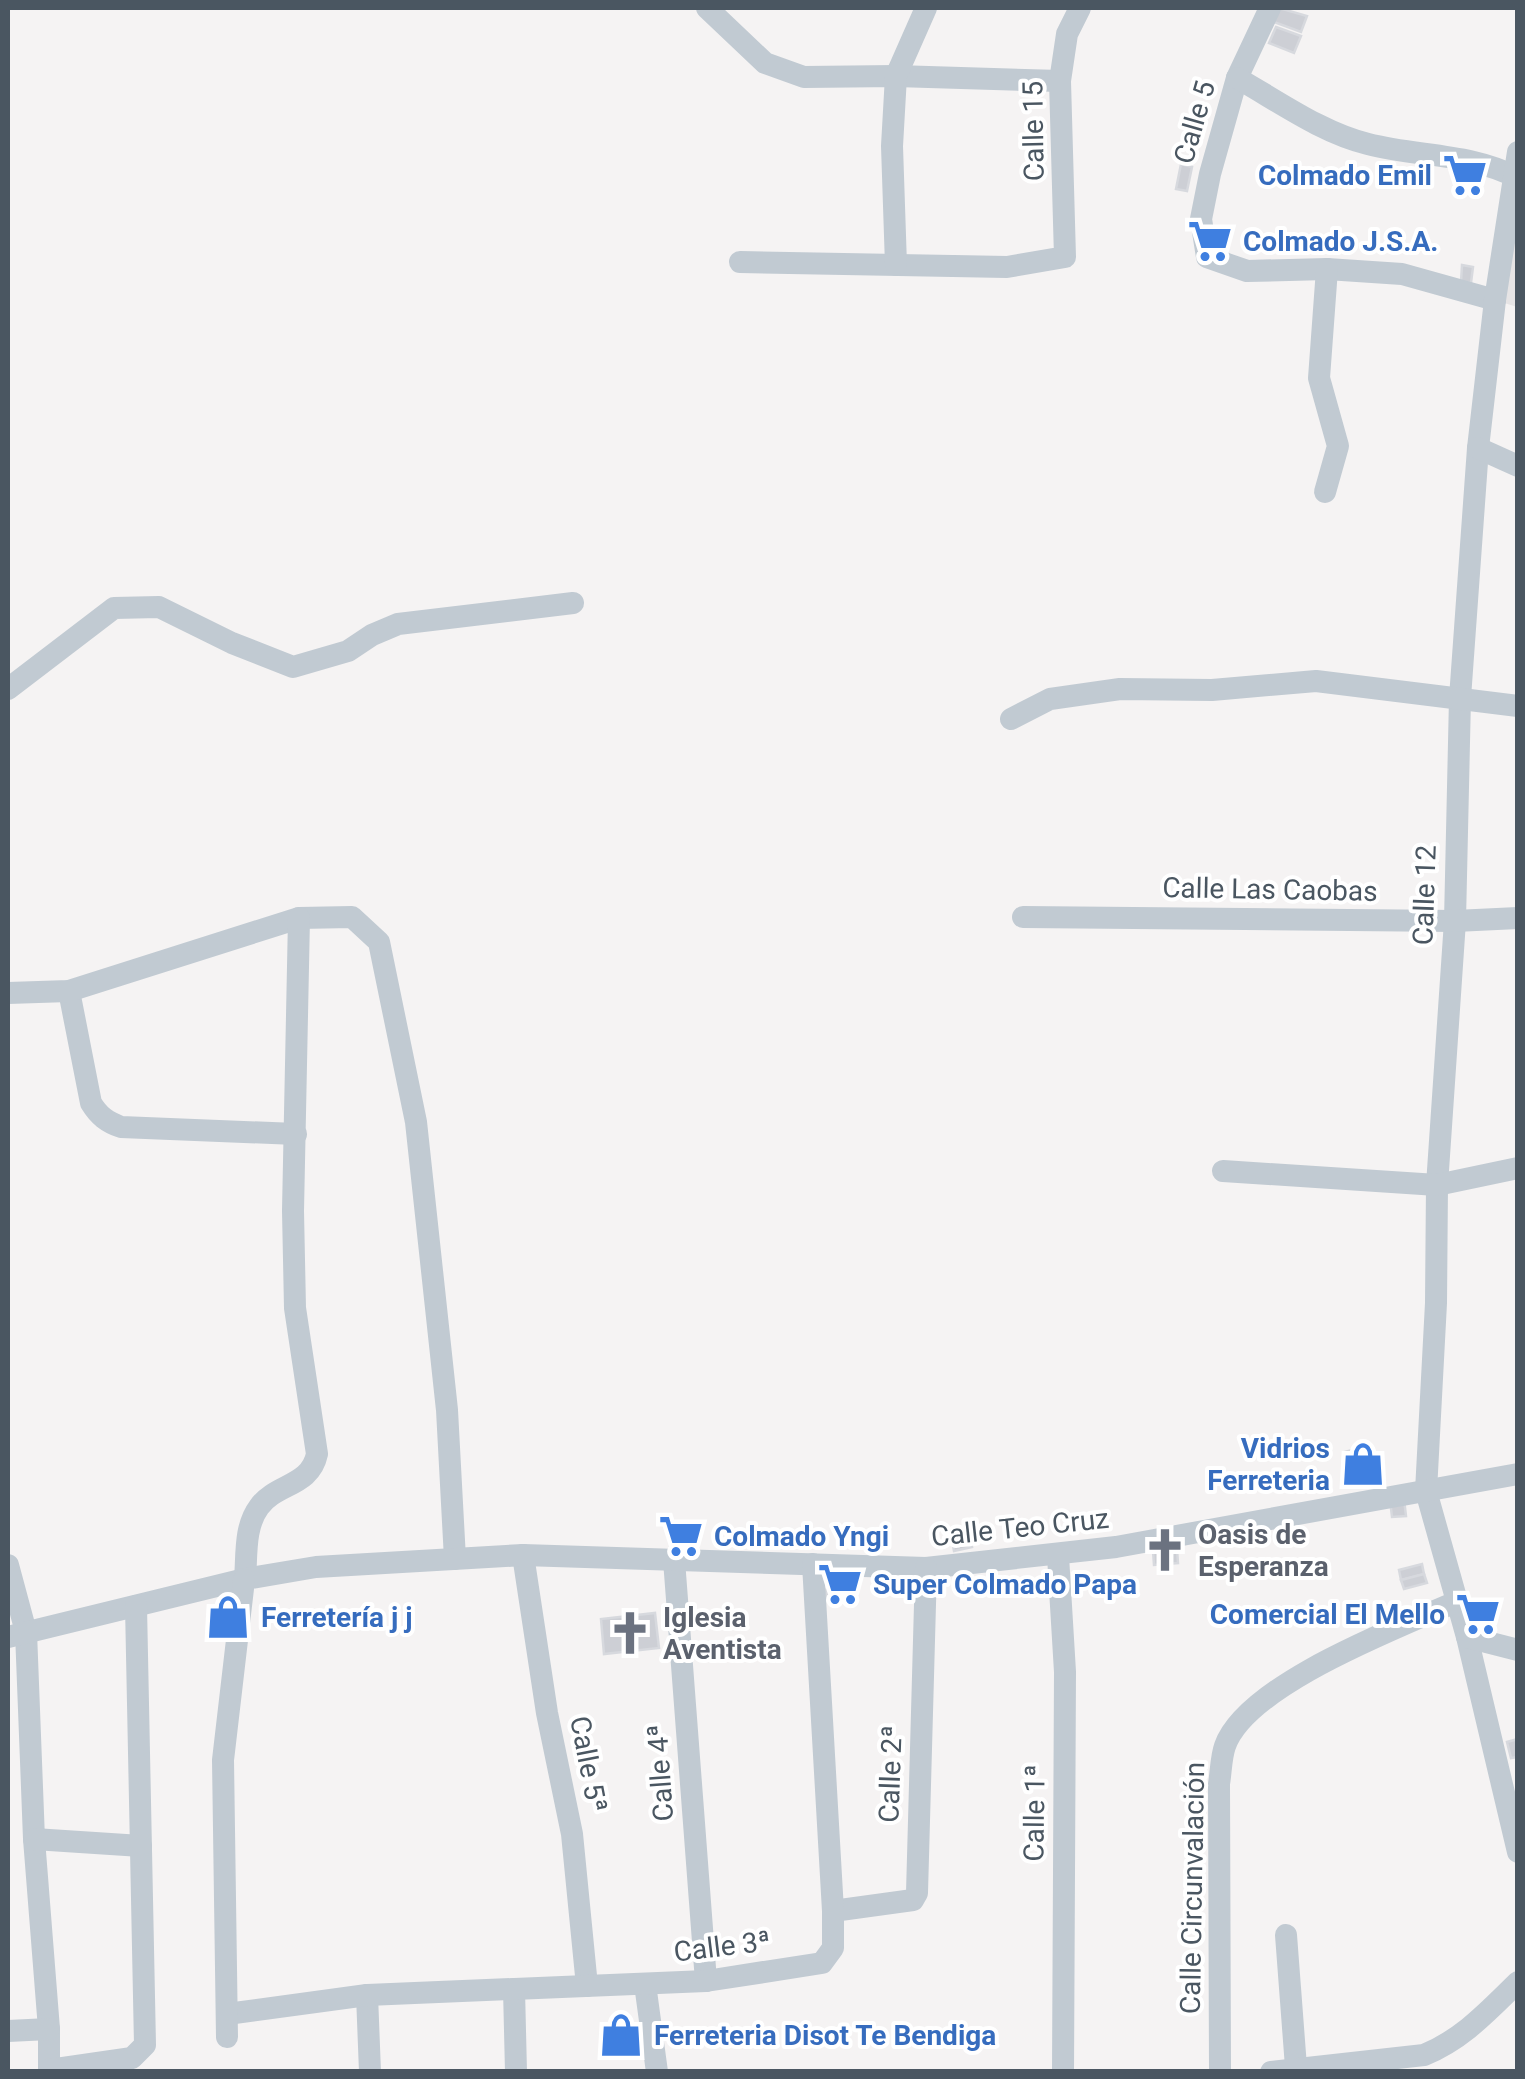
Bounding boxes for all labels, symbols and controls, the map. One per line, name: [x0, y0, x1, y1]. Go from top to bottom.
street label: Calle 5: [1167, 77, 1222, 167]
street label: Calle 15: [1016, 81, 1051, 181]
supermarket icon: Colmado Emil: [1441, 151, 1489, 199]
place label: Colmado Emil: [1258, 159, 1432, 192]
supermarket icon: Colmado J.S.A.: [1186, 217, 1234, 265]
place label: Colmado J.S.A.: [1243, 225, 1438, 258]
street label: Calle 12: [1406, 844, 1443, 946]
street label: Calle Las Caobas: [1162, 871, 1378, 908]
place label: Vidrios Ferreteria: [1207, 1432, 1330, 1497]
shop icon: Vidrios Ferreteria: [1339, 1440, 1387, 1488]
street label: Calle Teo Cruz: [930, 1502, 1111, 1553]
supermarket icon: Colmado Yngi: [657, 1512, 705, 1560]
place label: Oasis de Esperanza: [1198, 1518, 1329, 1583]
place label: Colmado Yngi: [714, 1520, 889, 1553]
church icon: Oasis de Esperanza: [1141, 1526, 1189, 1574]
supermarket icon: Super Colmado Papa: [816, 1560, 864, 1608]
place label: Super Colmado Papa: [873, 1568, 1137, 1601]
supermarket icon: Comercial El Mello: [1454, 1590, 1502, 1638]
shop icon: Ferretería j j: [204, 1593, 252, 1641]
place label: Comercial El Mello: [1210, 1598, 1445, 1631]
place label: Ferretería j j: [261, 1601, 413, 1634]
place label: Iglesia Aventista: [663, 1601, 782, 1666]
church icon: Iglesia Aventista: [606, 1609, 654, 1657]
street label: Calle 5ª: [563, 1713, 614, 1815]
street label: Calle 4ª: [641, 1723, 680, 1823]
street label: Calle 2ª: [872, 1725, 909, 1823]
street label: Calle Circunvalación: [1174, 1762, 1211, 2014]
street label: Calle 1ª: [1017, 1764, 1052, 1862]
street label: Calle 3ª: [672, 1924, 772, 1969]
shop icon: Ferreteria Disot Te Bendiga: [597, 2011, 645, 2059]
place label: Ferreteria Disot Te Bendiga: [654, 2019, 996, 2052]

